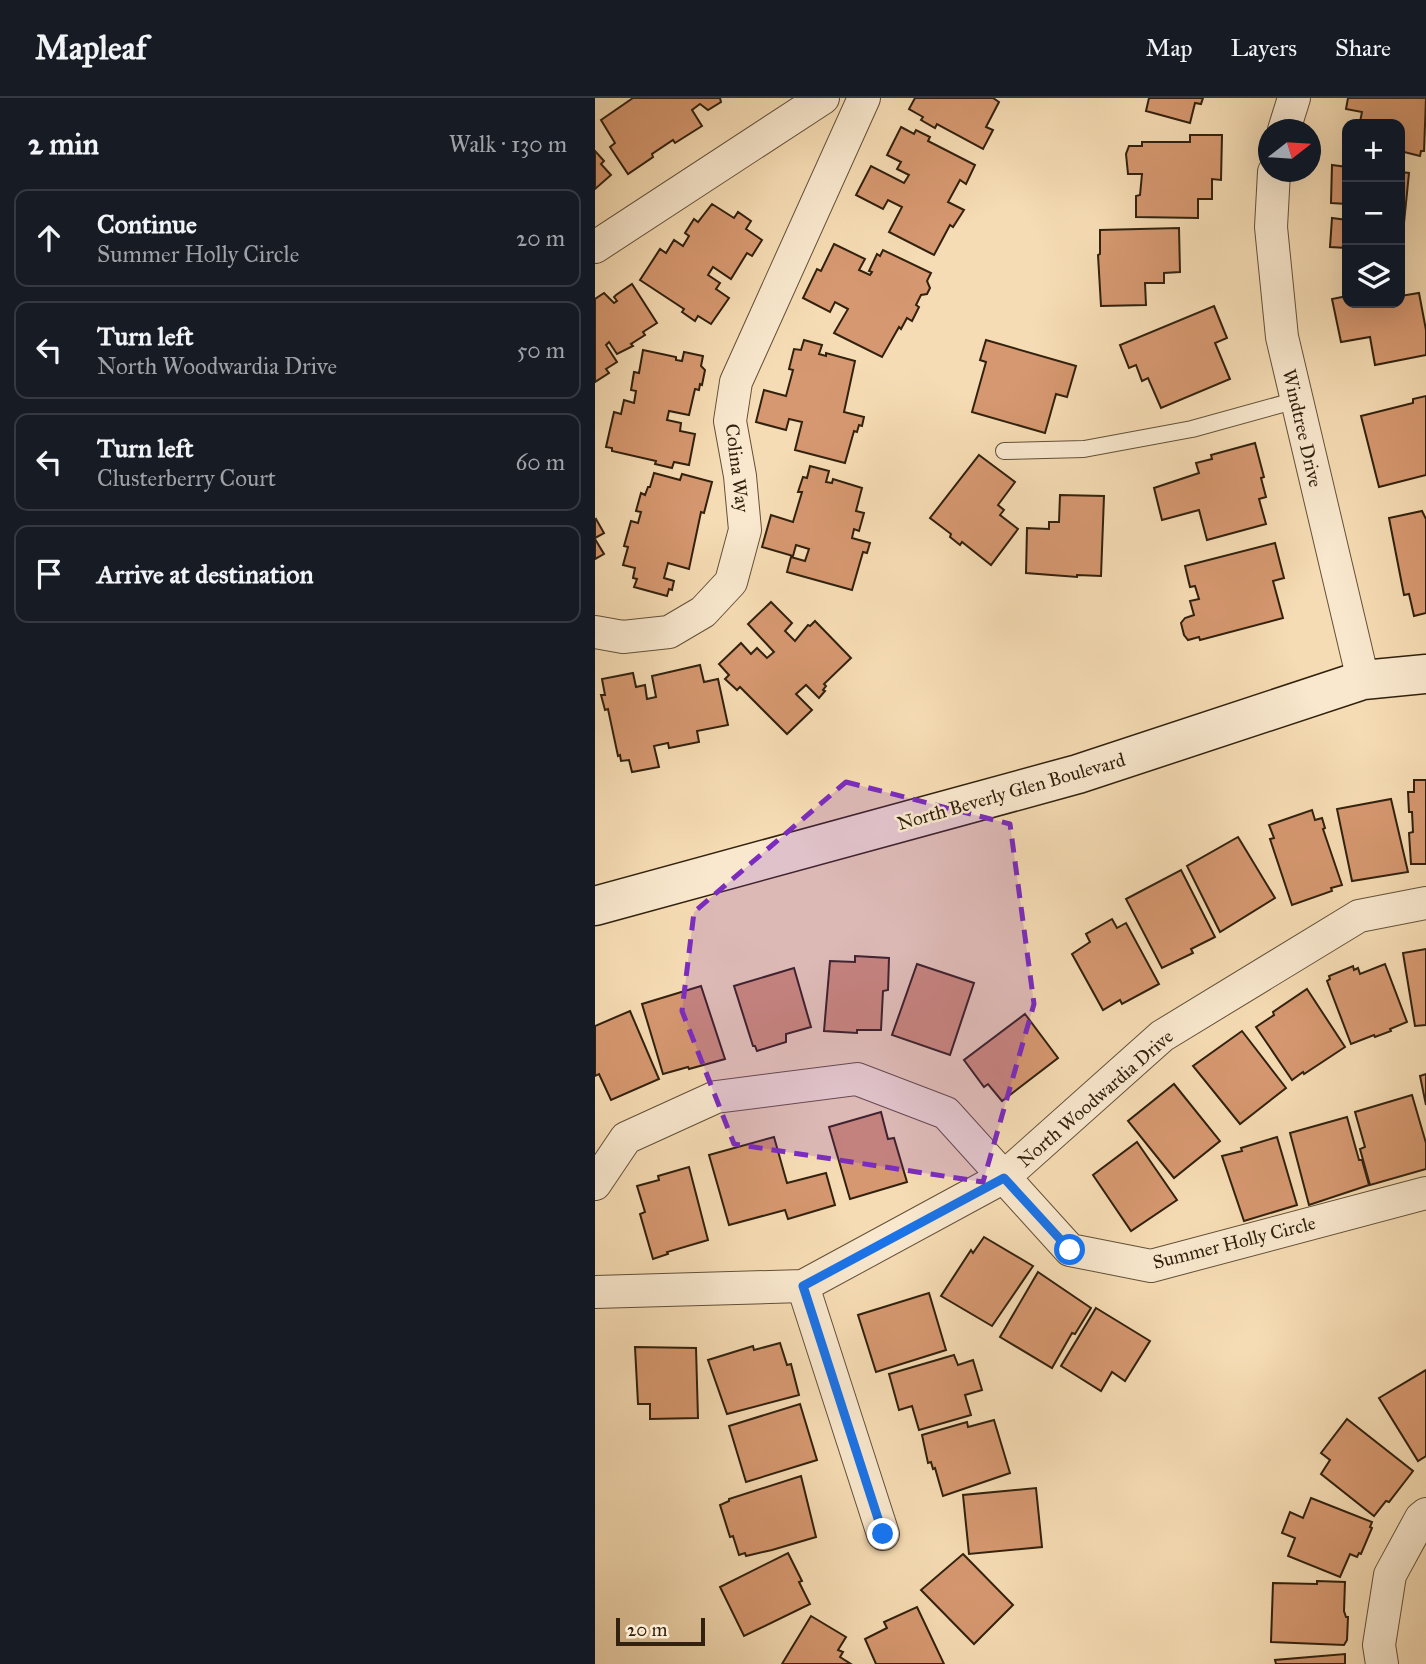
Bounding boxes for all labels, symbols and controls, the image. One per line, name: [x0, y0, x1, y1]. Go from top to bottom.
text: Mapleaf: [35, 28, 147, 68]
text: Map: [1146, 33, 1193, 63]
text: Layers: [1231, 33, 1297, 63]
text: Share: [1335, 33, 1391, 63]
north arrow: [1258, 119, 1321, 182]
map controls: [1342, 119, 1405, 308]
button: +: [1342, 119, 1405, 182]
text: 2 min: [28, 126, 99, 162]
text: Walk · 130 m: [449, 130, 567, 158]
button: −: [1342, 182, 1405, 245]
text: Continue: [97, 208, 197, 240]
icon: ahead: [30, 219, 68, 257]
text: 20 m: [516, 224, 565, 252]
text: Summer Holly Circle: [97, 240, 299, 268]
button: layers: [1342, 245, 1405, 308]
text: Turn left: [97, 320, 193, 352]
icon: left: [30, 331, 68, 369]
text: 50 m: [517, 336, 565, 364]
text: North Woodwardia Drive: [97, 352, 337, 380]
street label: Windtree Drive: [1278, 367, 1327, 490]
street label: Colina Way: [721, 422, 754, 515]
text: Turn left: [97, 432, 193, 464]
icon: left: [30, 443, 68, 481]
text: 60 m: [516, 448, 565, 476]
text: Clusterberry Court: [97, 464, 276, 492]
icon: arrive: [30, 555, 68, 593]
text: Arrive at destination: [97, 558, 314, 590]
street label: North Beverly Glen Boulevard: [894, 748, 1128, 835]
street label: North Woodwardia Drive: [1013, 1025, 1178, 1172]
street label: Summer Holly Circle: [1150, 1211, 1318, 1274]
route start: [1054, 1234, 1085, 1265]
route end: [867, 1518, 898, 1549]
scale bar: [616, 1615, 705, 1647]
text: 20 m: [627, 1618, 668, 1641]

